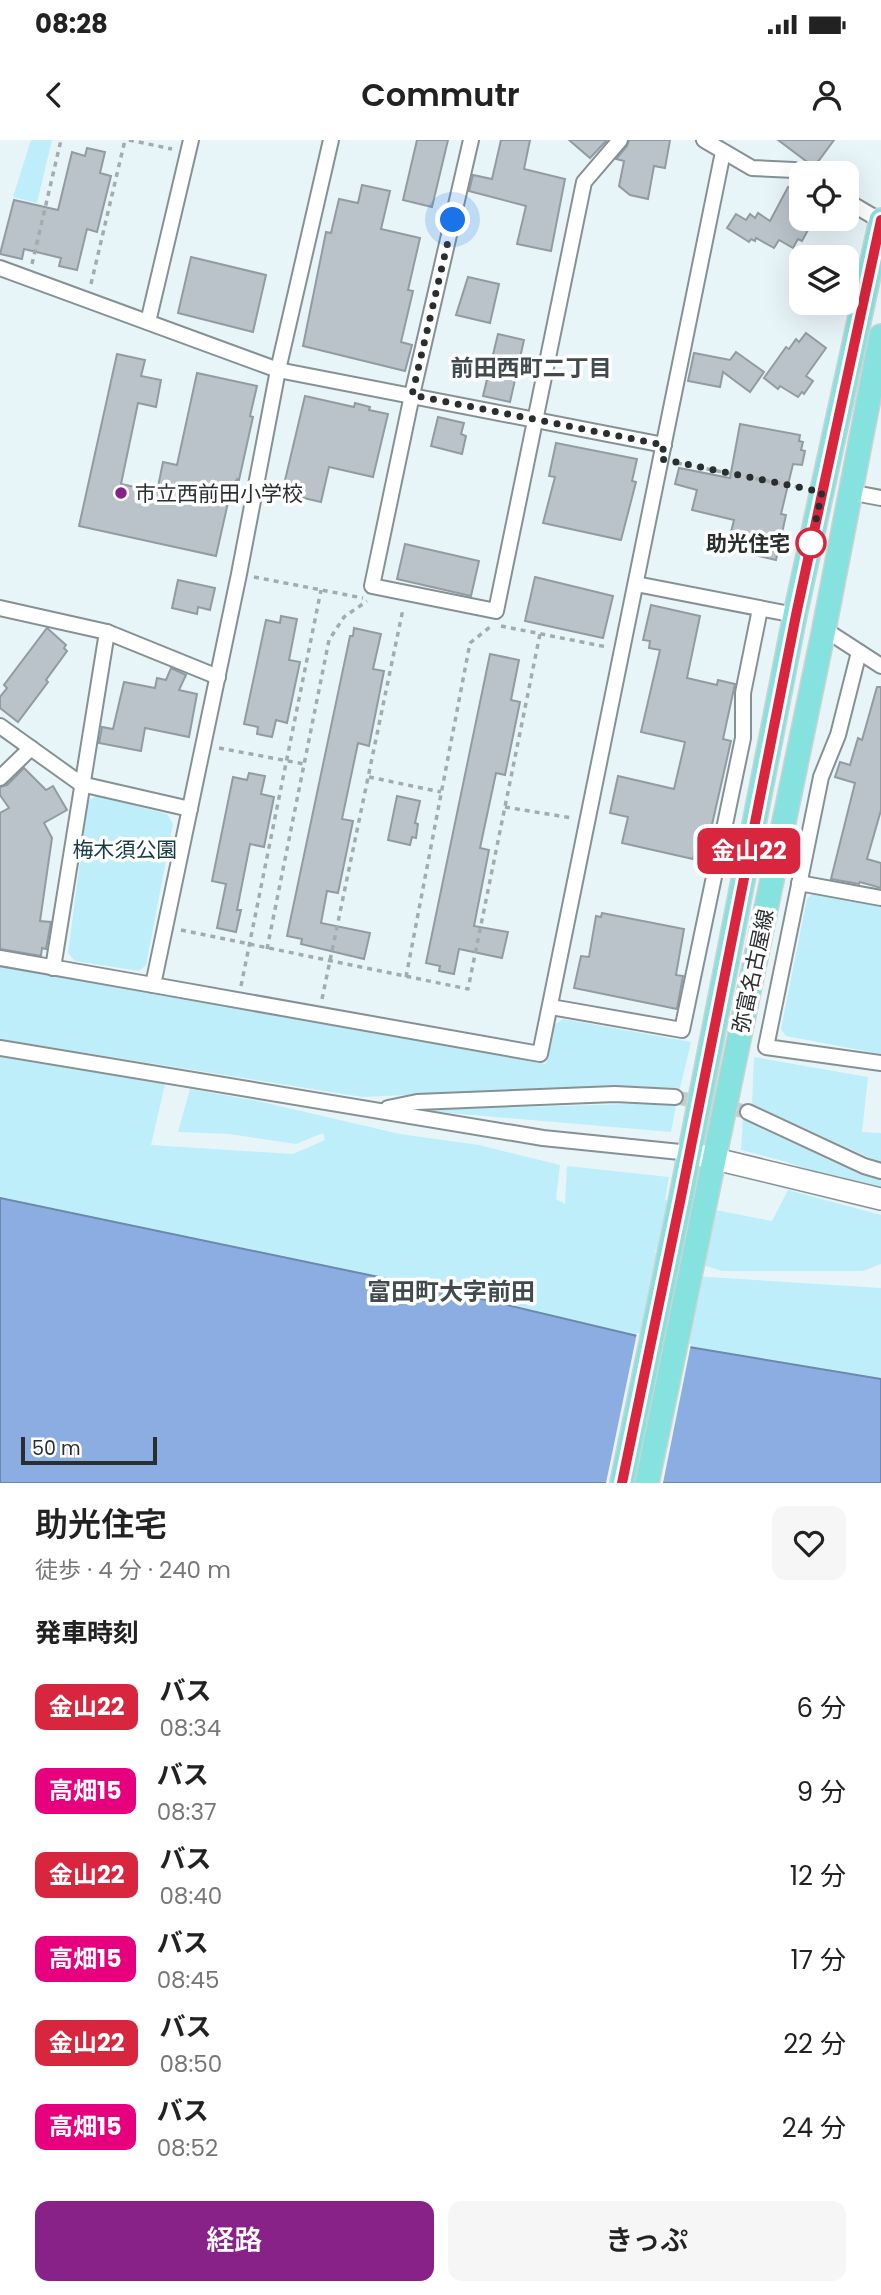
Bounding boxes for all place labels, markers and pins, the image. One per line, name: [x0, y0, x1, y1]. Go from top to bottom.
place label: 市立西前田小学校: [135, 479, 303, 508]
marker: 市立西前田小学校: [113, 485, 129, 501]
marker: 助光住宅: [796, 528, 826, 558]
place label: 助光住宅: [706, 529, 790, 558]

